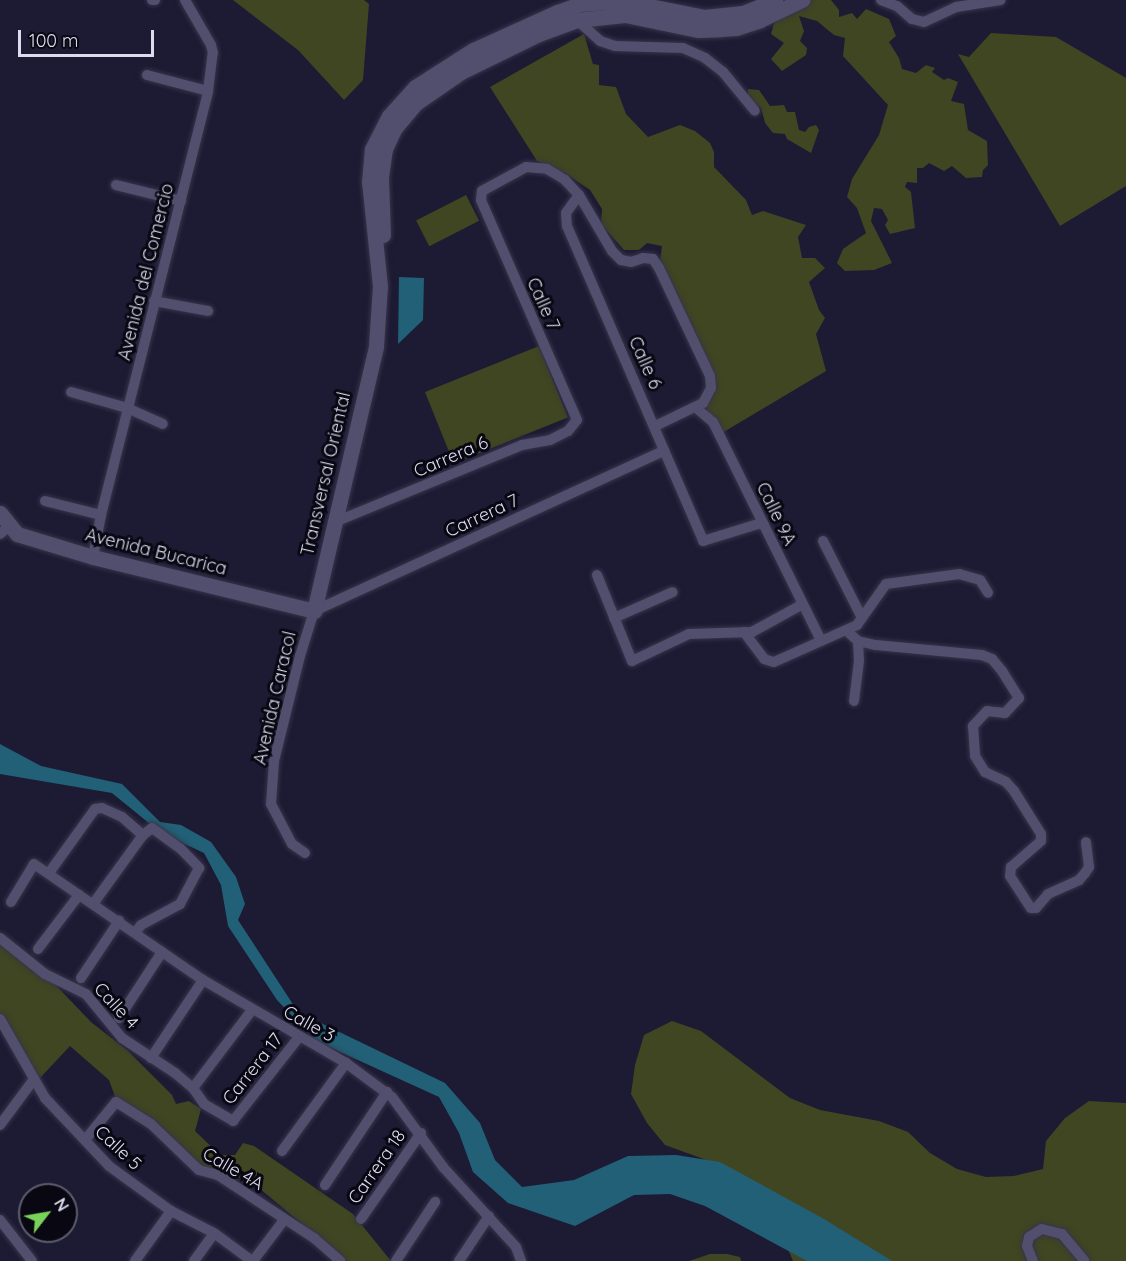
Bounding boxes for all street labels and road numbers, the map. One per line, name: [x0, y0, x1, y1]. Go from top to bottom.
street label: Avenida del Comercio: [114, 181, 178, 363]
street label: Calle 7: [522, 274, 564, 334]
street label: Calle 6: [624, 333, 666, 393]
street label: Transversal Oriental: [297, 390, 355, 558]
street label: Carrera 6: [411, 432, 491, 482]
street label: Calle 9A: [751, 479, 801, 549]
street label: Carrera 7: [442, 490, 522, 542]
street label: Avenida Bucarica: [83, 524, 229, 580]
street label: Avenida Caracol: [249, 629, 301, 767]
street label: Calle 4: [89, 978, 143, 1034]
street label: Calle 3: [280, 1001, 338, 1047]
street label: Carrera 17: [218, 1029, 288, 1109]
street label: Calle 5: [90, 1121, 146, 1175]
street label: Carrera 18: [344, 1126, 410, 1208]
street label: Calle 4A: [199, 1143, 267, 1195]

